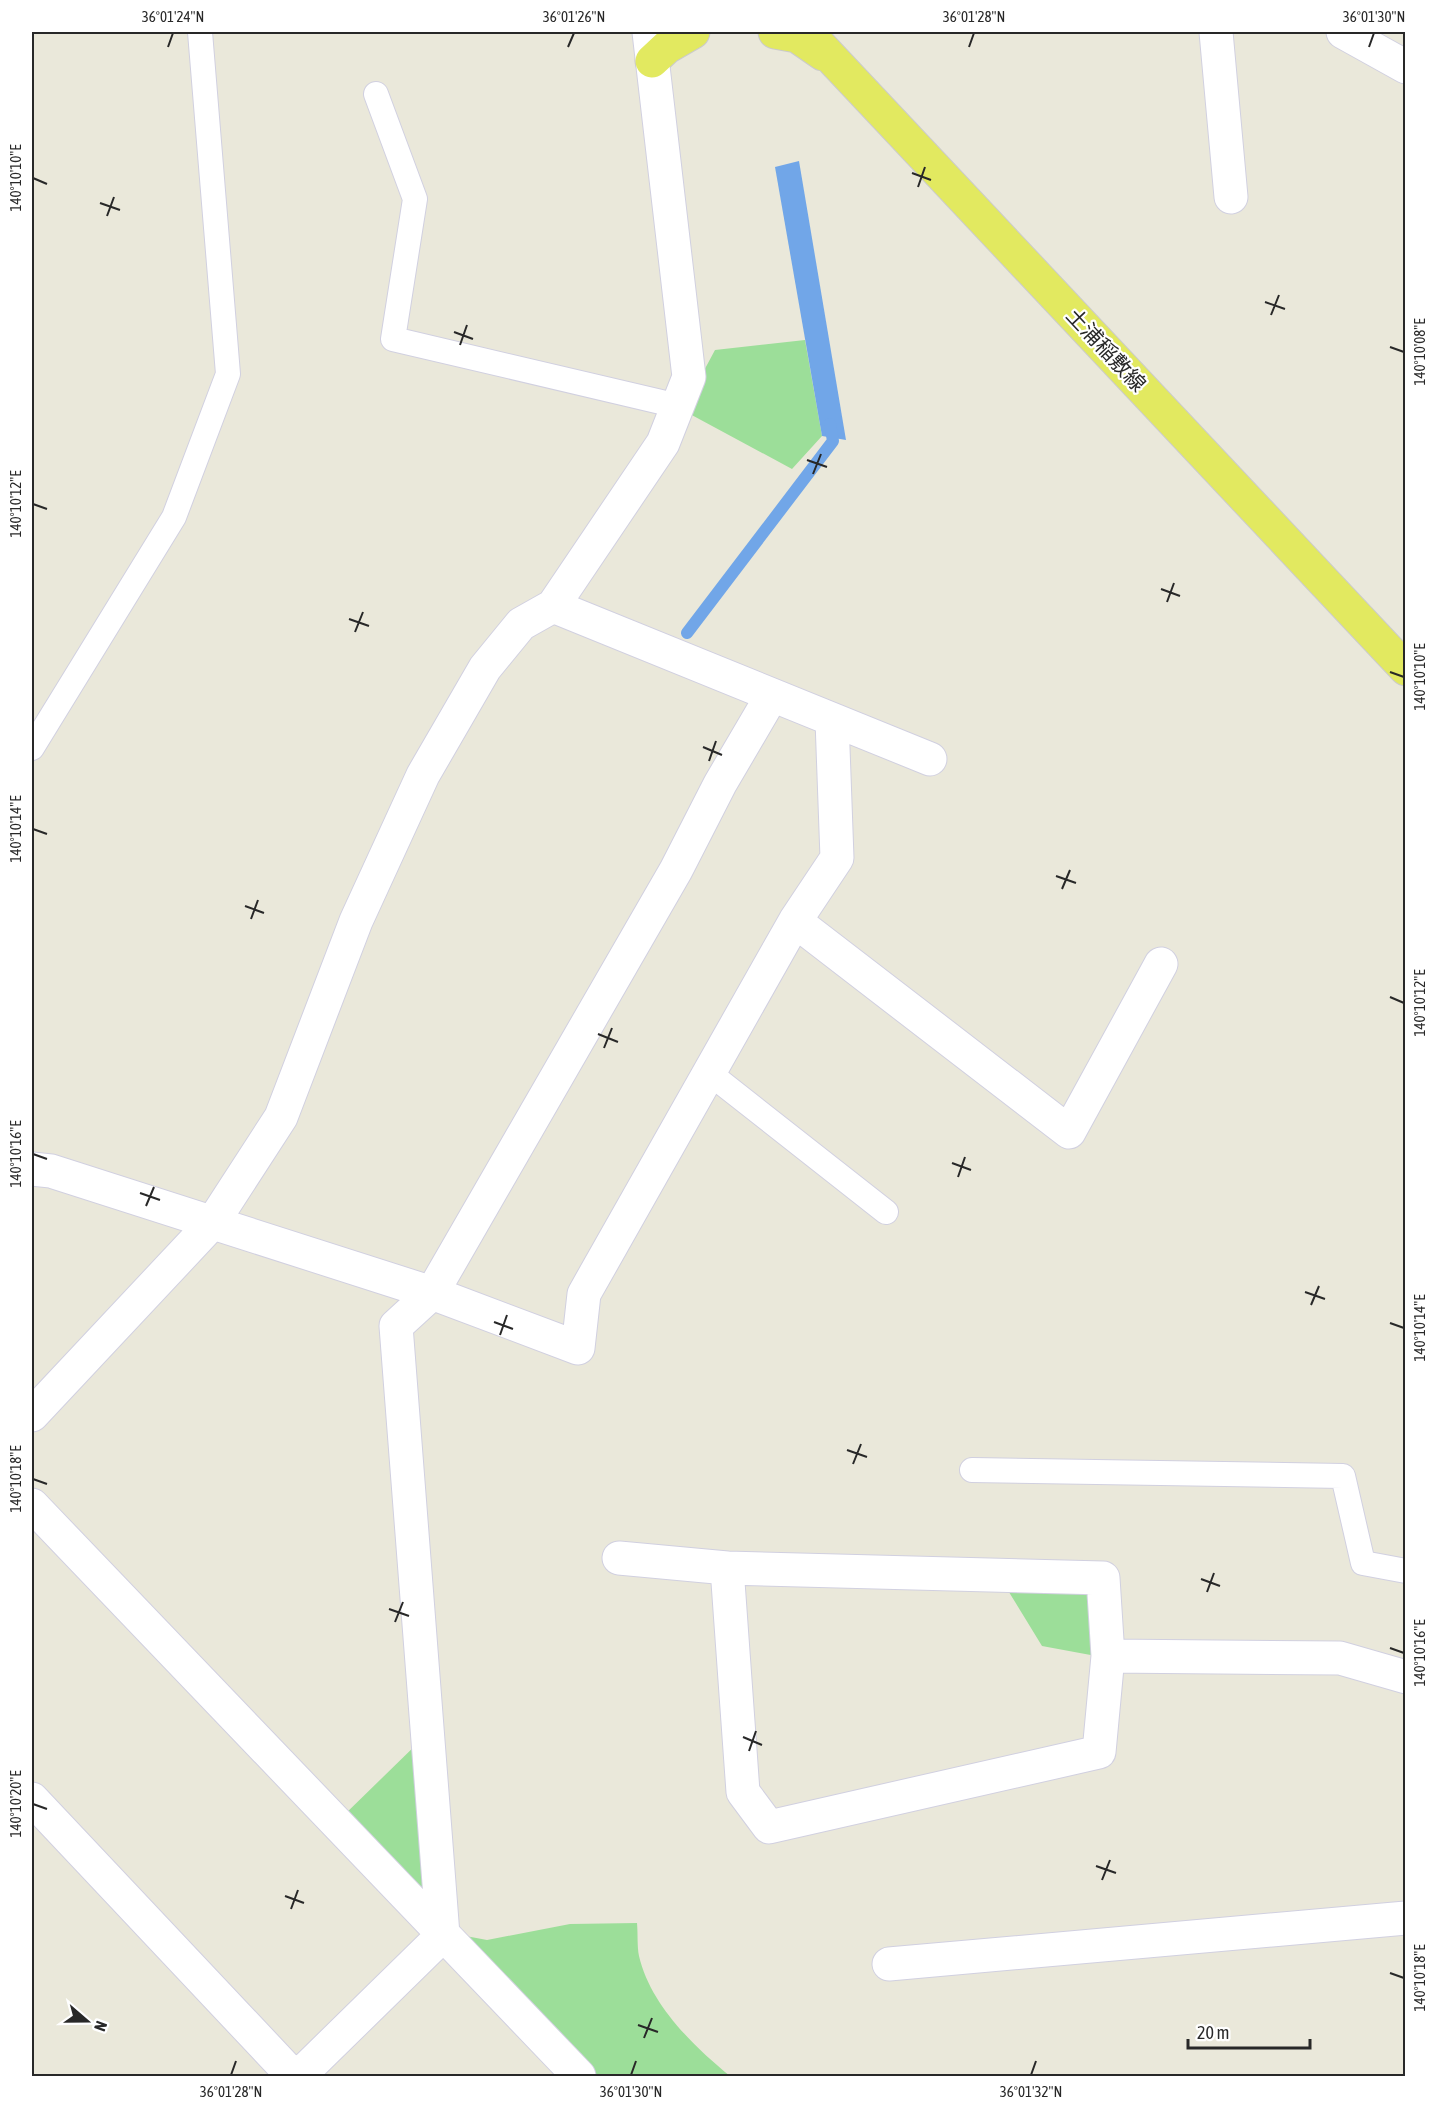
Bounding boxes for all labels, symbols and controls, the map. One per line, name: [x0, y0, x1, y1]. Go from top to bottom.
text: 36°01'24"N: [142, 8, 204, 25]
text: 36°01'26"N: [543, 8, 605, 25]
text: 36°01'28"N: [943, 8, 1005, 25]
text: 36°01'30"N: [1343, 8, 1405, 25]
text: 140°10'10"E: [7, 144, 24, 212]
street label: 土浦稲敷線: [1062, 303, 1151, 396]
text: 140°10'08"E: [1411, 318, 1428, 386]
text: 140°10'12"E: [7, 470, 24, 538]
text: 140°10'10"E: [1411, 643, 1428, 711]
text: 140°10'14"E: [7, 795, 24, 863]
text: 140°10'12"E: [1411, 969, 1428, 1037]
text: 140°10'16"E: [7, 1120, 24, 1188]
text: 140°10'14"E: [1411, 1294, 1428, 1362]
text: 140°10'18"E: [7, 1445, 24, 1513]
text: 140°10'16"E: [1411, 1619, 1428, 1687]
text: 140°10'20"E: [7, 1770, 24, 1838]
text: 140°10'18"E: [1411, 1944, 1428, 2012]
north arrow: [57, 1991, 117, 2051]
scale bar: [1188, 2012, 1310, 2050]
text: N: [91, 2019, 111, 2034]
text: 20 m: [1197, 2022, 1229, 2043]
text: 36°01'28"N: [200, 2083, 262, 2100]
text: 36°01'30"N: [600, 2083, 662, 2100]
text: 36°01'32"N: [1000, 2083, 1062, 2100]

